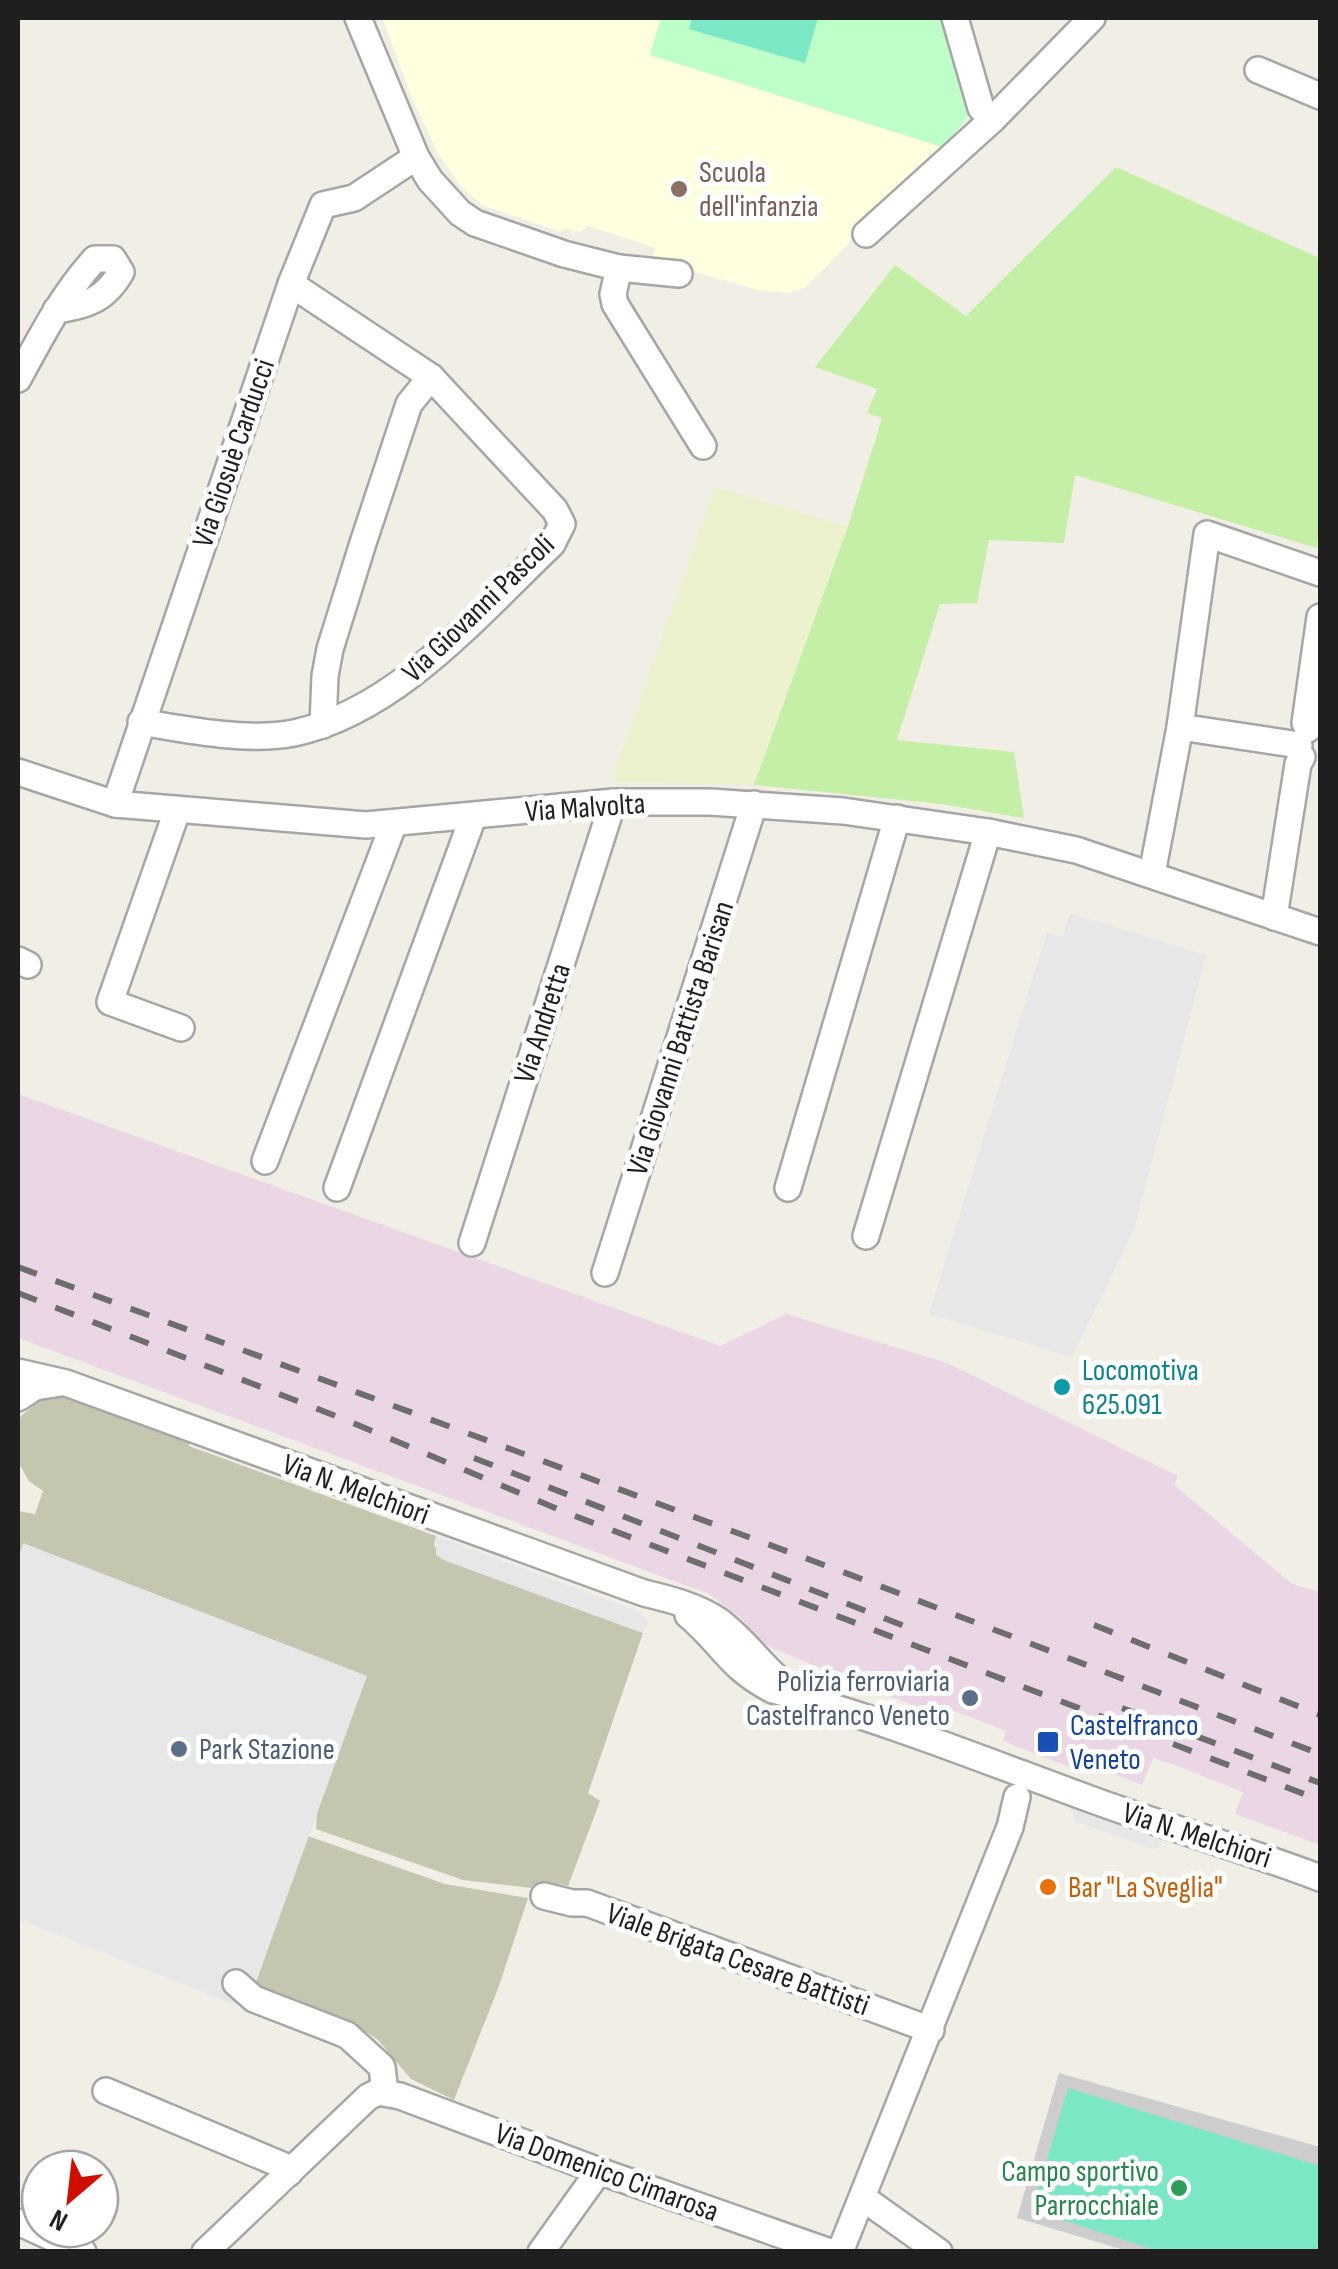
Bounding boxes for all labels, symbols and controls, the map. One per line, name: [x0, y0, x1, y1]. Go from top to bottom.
place label: Scuola dell'infanzia: [699, 155, 819, 225]
marker: Scuola dell'infanzia: [668, 178, 690, 200]
street label: Via Giosuè Carducci: [185, 354, 283, 552]
street label: Via Giovanni Pascoli: [395, 527, 562, 690]
street label: Via Malvolta: [524, 786, 646, 830]
street label: Via Giovanni Battista Barisan: [620, 897, 742, 1180]
street label: Via Andretta: [507, 959, 579, 1088]
place label: Locomotiva 625.091: [1082, 1353, 1199, 1423]
marker: Locomotiva 625.091: [1051, 1376, 1073, 1398]
street label: Via N. Melchiori: [277, 1447, 434, 1533]
place label: Polizia ferroviaria Castelfranco Veneto: [746, 1664, 950, 1734]
marker: Polizia ferroviaria Castelfranco Veneto: [959, 1687, 981, 1709]
place label: Castelfranco Veneto: [1070, 1708, 1198, 1778]
marker: Castelfranco Veneto: [1035, 1729, 1061, 1755]
place label: Park Stazione: [199, 1732, 335, 1768]
marker: Park Stazione: [168, 1738, 190, 1760]
street label: Via N. Melchiori: [1118, 1795, 1275, 1877]
place label: Bar "La Sveglia": [1068, 1870, 1223, 1906]
marker: Bar "La Sveglia": [1037, 1876, 1059, 1898]
street label: Viale Brigata Cesare Battisti: [601, 1896, 874, 2024]
street label: Via Domenico Cimarosa: [490, 2116, 723, 2230]
north arrow: [20, 2149, 120, 2249]
place label: Campo sportivo Parrocchiale: [1001, 2154, 1159, 2224]
marker: Campo sportivo Parrocchiale: [1168, 2177, 1190, 2199]
text: N: [45, 2202, 73, 2238]

